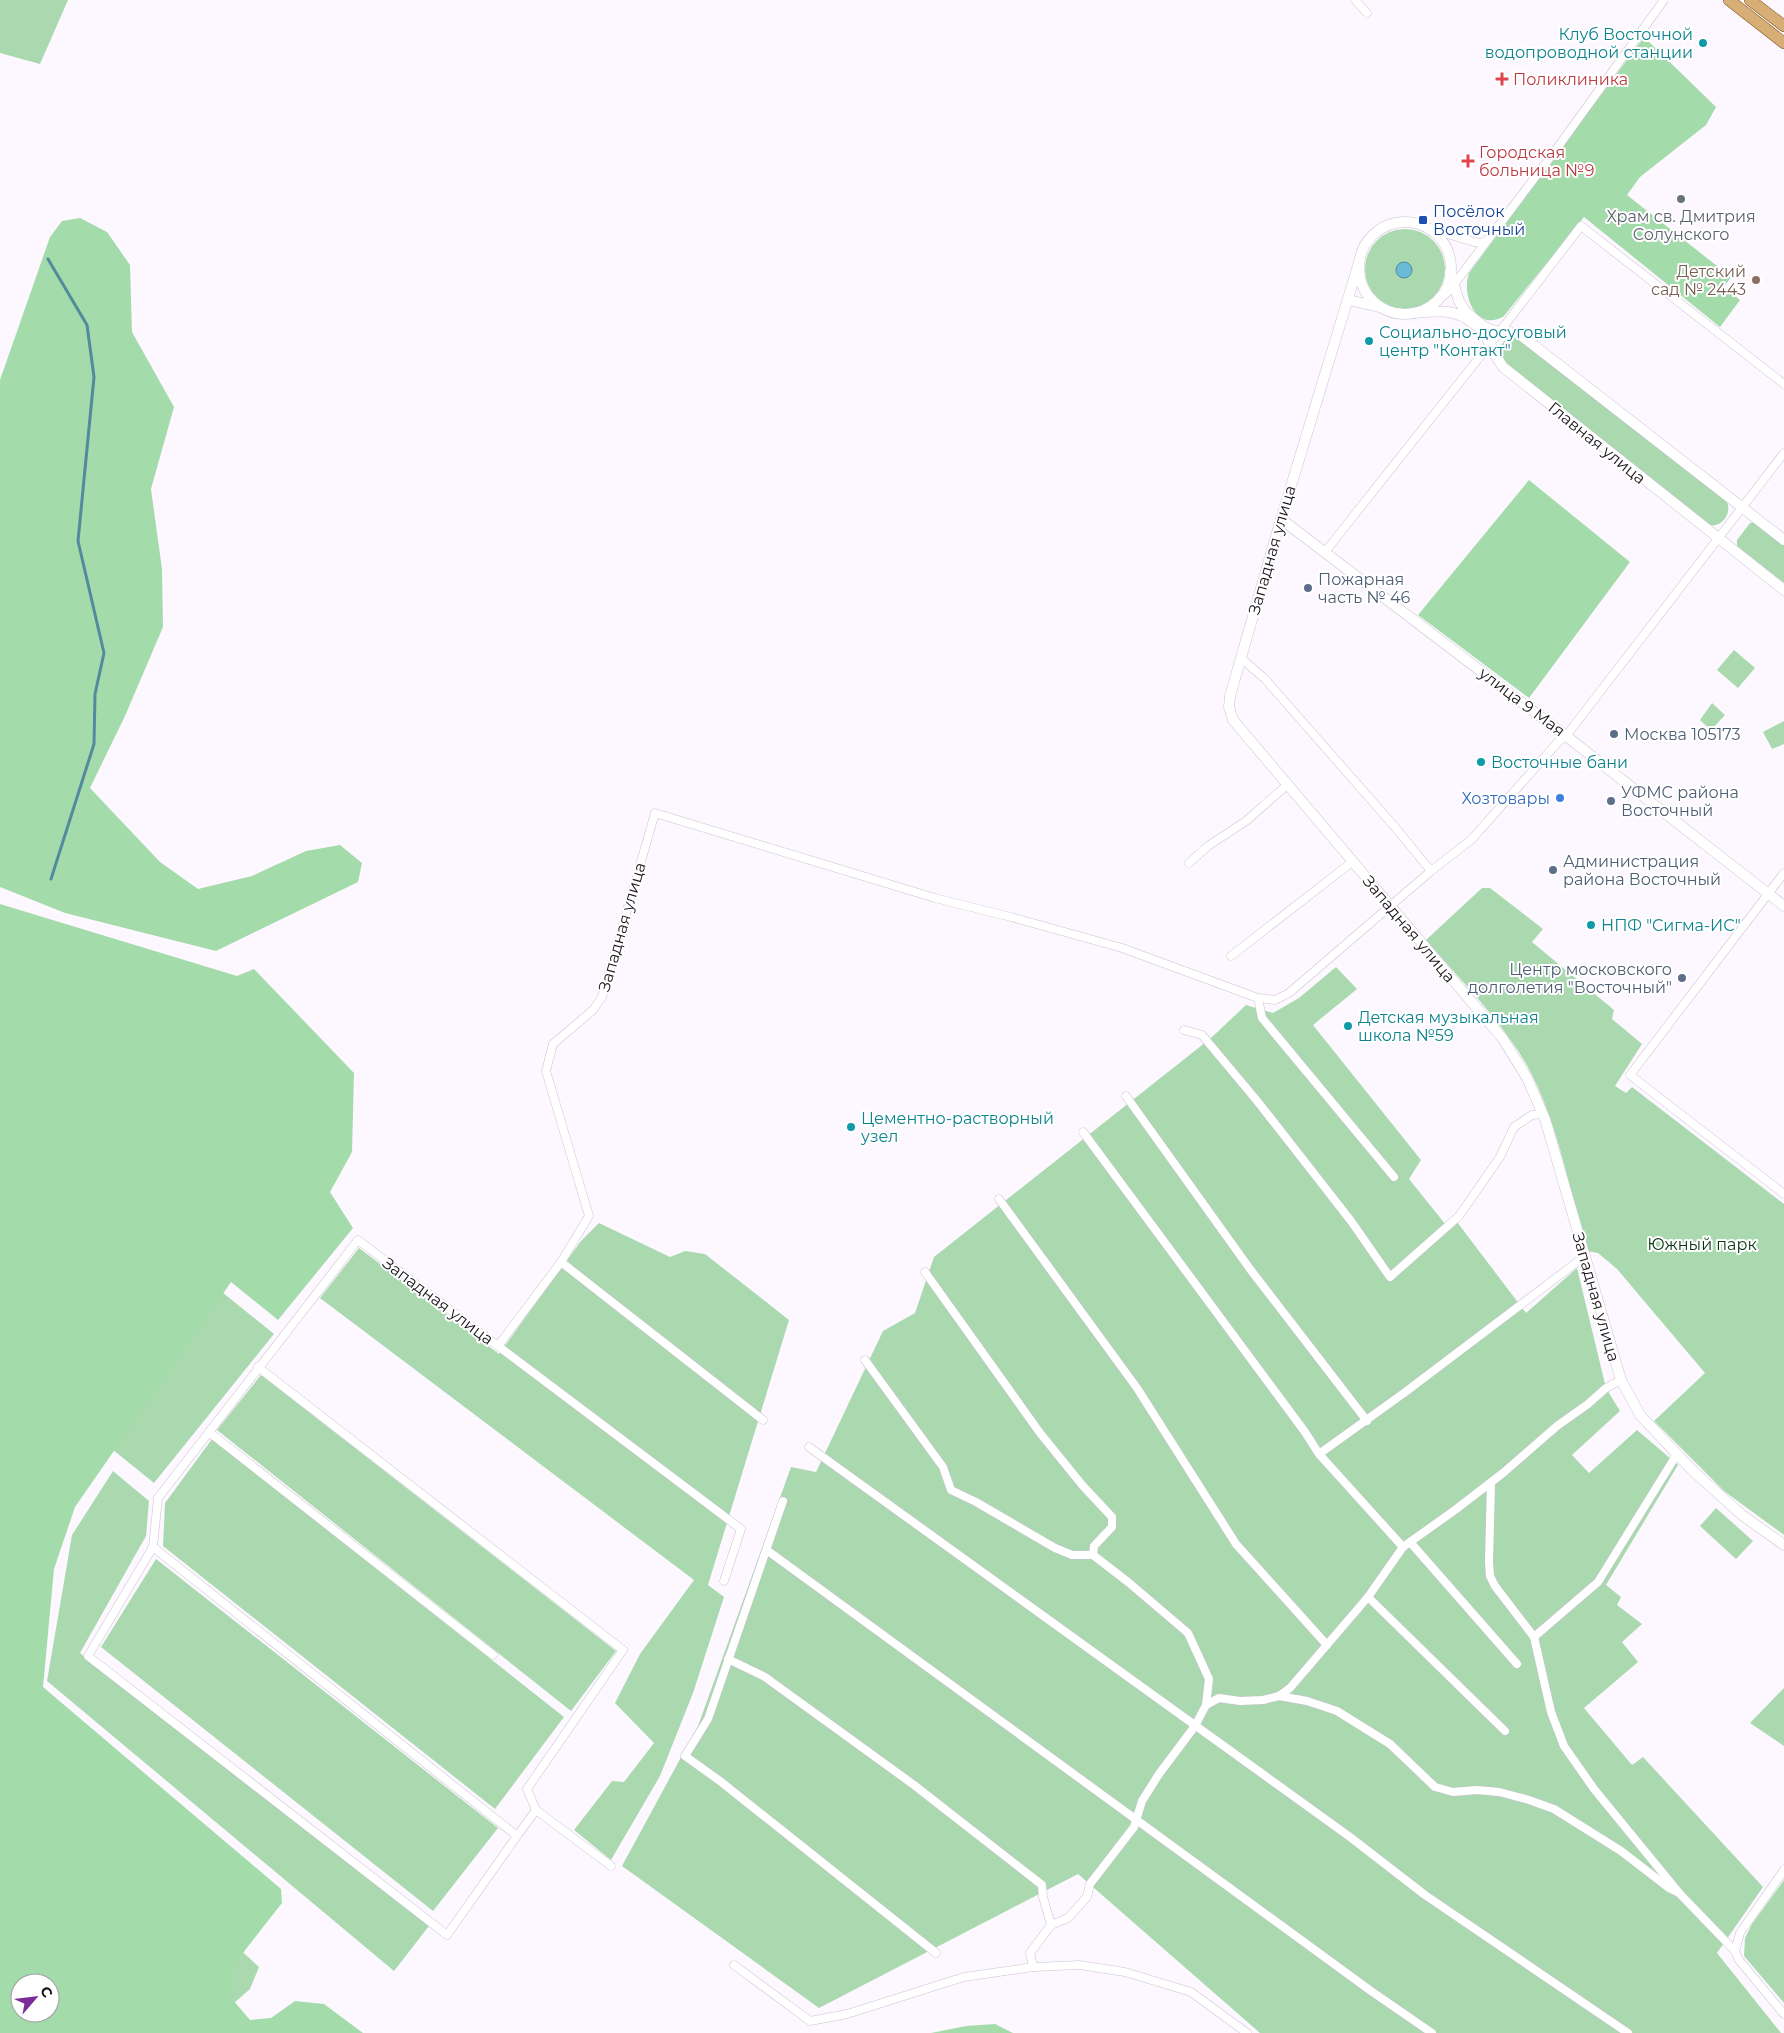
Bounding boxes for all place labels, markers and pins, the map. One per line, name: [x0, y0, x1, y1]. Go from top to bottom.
place label: Клуб Восточной водопроводной станции: [1485, 25, 1693, 62]
marker: Клуб Восточной водопроводной станции: [1697, 37, 1709, 49]
place label: Поликлиника: [1513, 70, 1628, 89]
marker: Поликлиника: [1495, 72, 1509, 86]
place label: Городская больница №9: [1479, 143, 1595, 180]
marker: Городская больница №9: [1461, 154, 1475, 168]
marker: Храм св. Дмитрия Солунского: [1675, 193, 1687, 205]
place label: Посёлок Восточный: [1433, 202, 1525, 239]
place label: Храм св. Дмитрия Солунского: [1606, 207, 1756, 244]
marker: Посёлок Восточный: [1417, 214, 1429, 226]
place label: Детский сад № 2443: [1651, 262, 1746, 299]
marker: Детский сад № 2443: [1750, 274, 1762, 286]
place label: Социально-досуговый центр "Контакт": [1379, 323, 1567, 360]
marker: Социально-досуговый центр "Контакт": [1363, 335, 1375, 347]
place label: Пожарная часть № 46: [1318, 570, 1410, 607]
marker: Пожарная часть № 46: [1302, 582, 1314, 594]
place label: Москва 105173: [1624, 725, 1741, 744]
marker: Москва 105173: [1608, 728, 1620, 740]
place label: Восточные бани: [1491, 753, 1628, 772]
marker: Восточные бани: [1475, 756, 1487, 768]
place label: УФМС района Восточный: [1621, 783, 1739, 820]
place label: Хозтовары: [1461, 789, 1550, 808]
marker: Хозтовары: [1554, 792, 1566, 804]
marker: УФМС района Восточный: [1605, 795, 1617, 807]
place label: Администрация района Восточный: [1563, 852, 1721, 889]
marker: Администрация района Восточный: [1547, 864, 1559, 876]
place label: НПФ "Сигма-ИС": [1601, 916, 1741, 935]
marker: НПФ "Сигма-ИС": [1585, 919, 1597, 931]
place label: Центр московского долголетия "Восточный": [1468, 960, 1672, 997]
marker: Центр московского долголетия "Восточный": [1676, 972, 1688, 984]
place label: Детская музыкальная школа №59: [1358, 1008, 1539, 1045]
marker: Детская музыкальная школа №59: [1342, 1020, 1354, 1032]
place label: Цементно-растворный узел: [860, 1109, 1054, 1146]
marker: Цементно-растворный узел: [845, 1121, 857, 1133]

